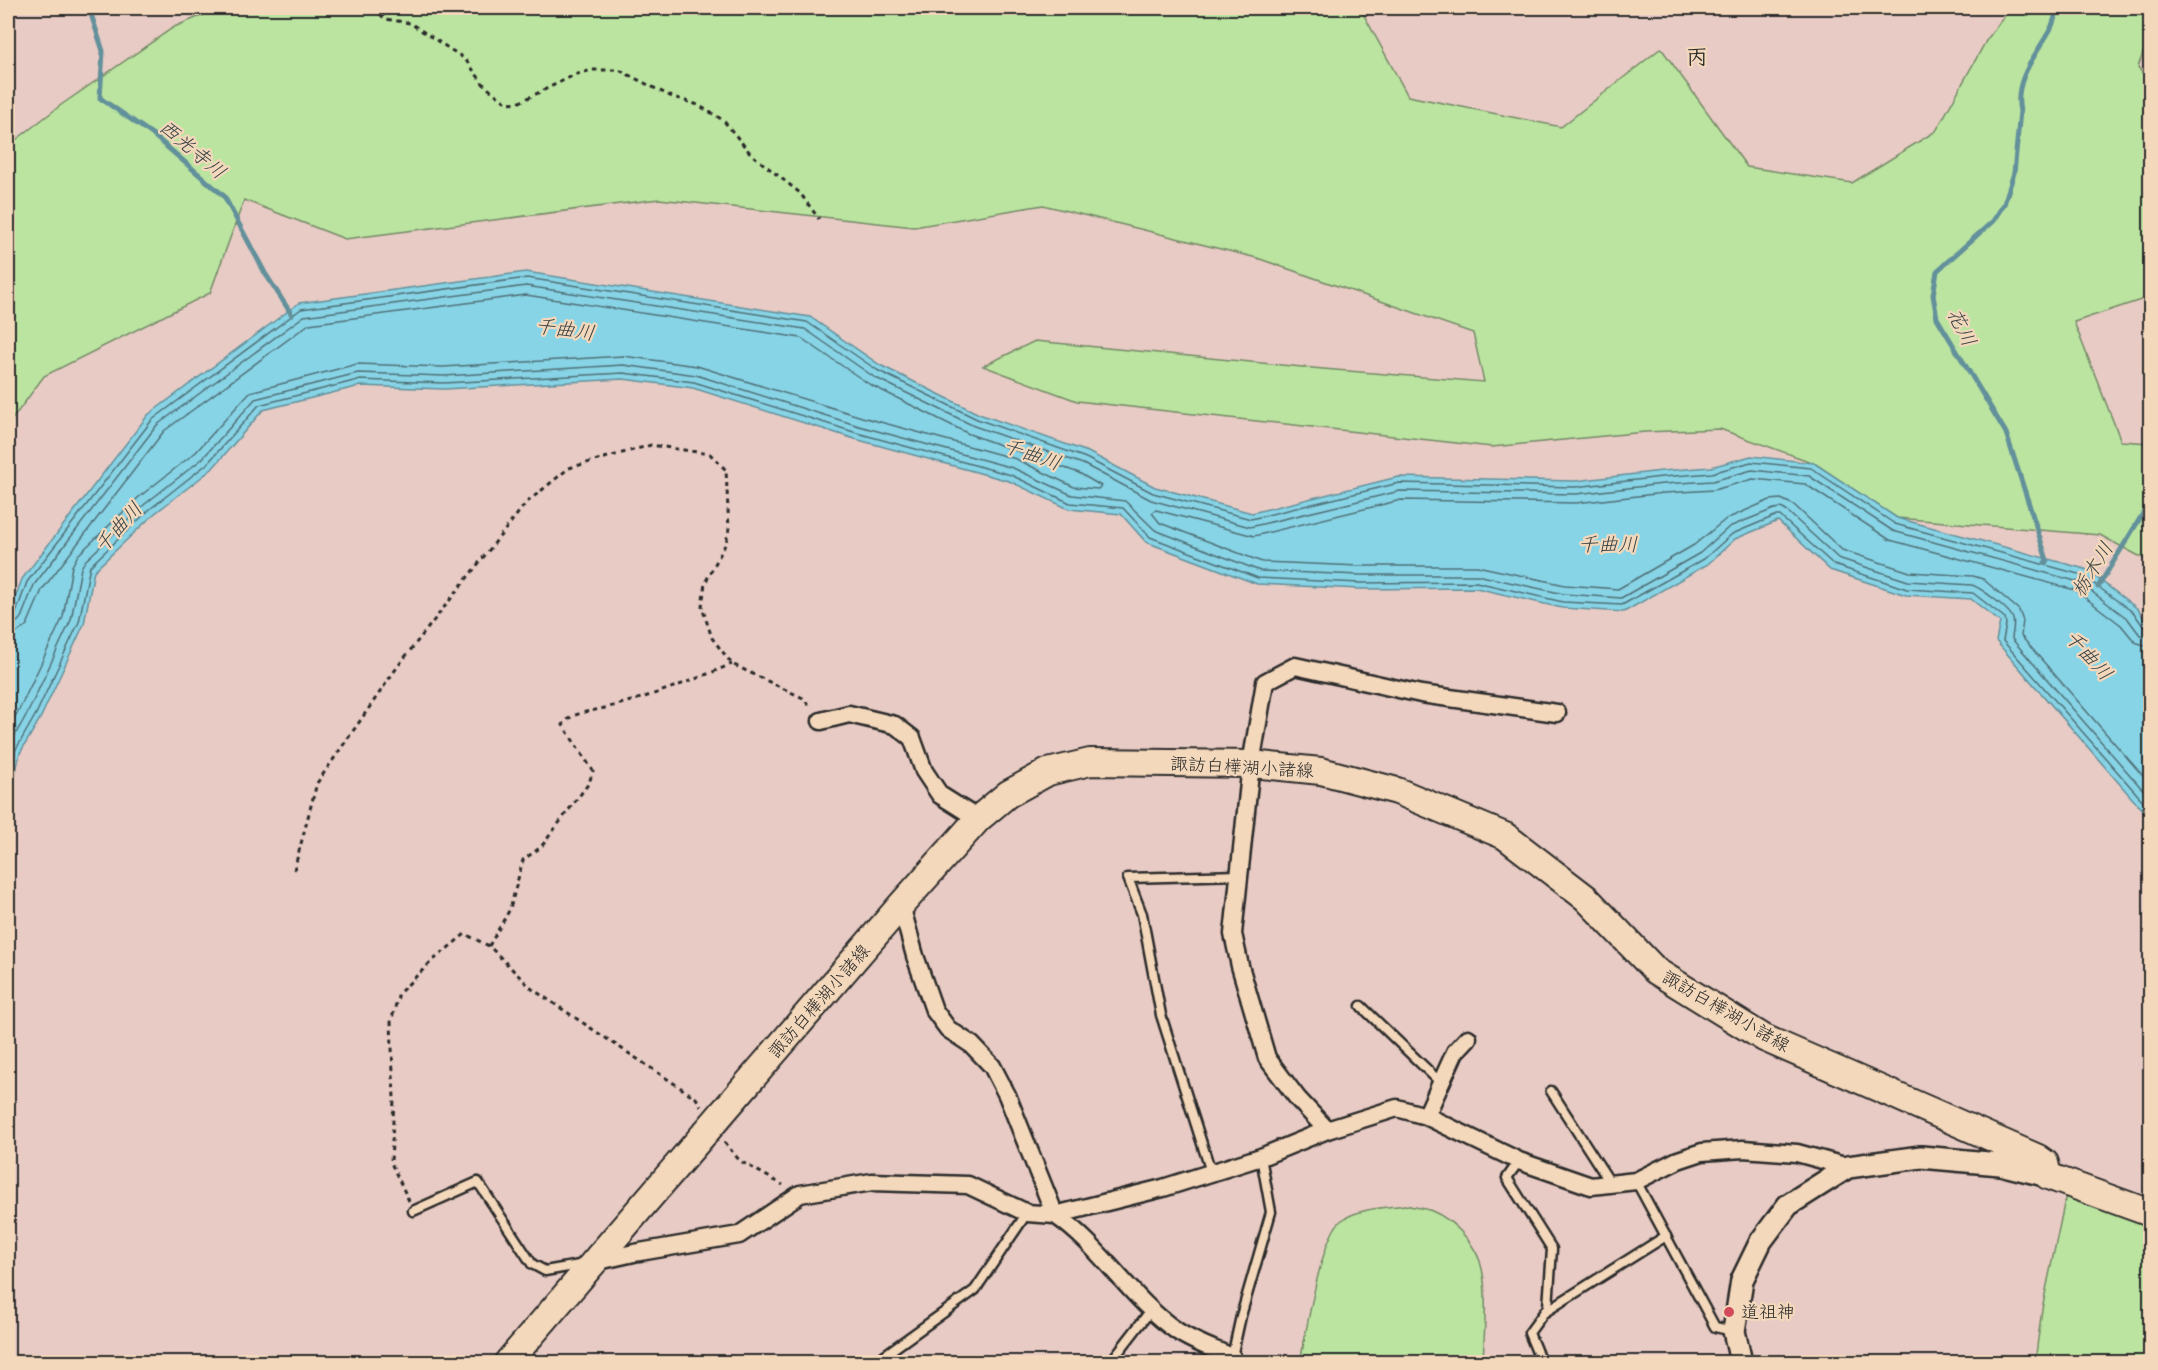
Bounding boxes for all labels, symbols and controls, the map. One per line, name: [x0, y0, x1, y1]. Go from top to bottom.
district label: 丙: [1687, 45, 1708, 70]
water label: 西光寺川: [154, 115, 231, 185]
water label: 花川: [1941, 304, 1981, 351]
water label: 千曲川: [533, 314, 596, 346]
water label: 千曲川: [999, 434, 1064, 476]
water label: 千曲川: [90, 497, 148, 558]
water label: 千曲川: [1578, 533, 1638, 557]
water label: 栃木川: [2067, 538, 2119, 601]
water label: 千曲川: [2059, 625, 2117, 686]
street label: 諏訪白樺湖小諸線: [1170, 753, 1314, 782]
street label: 諏訪白樺湖小諸線: [764, 940, 875, 1063]
street label: 諏訪白樺湖小諸線: [1658, 966, 1793, 1057]
place label: 道祖神: [1741, 1302, 1795, 1323]
marker: 道祖神: [1722, 1305, 1736, 1319]

